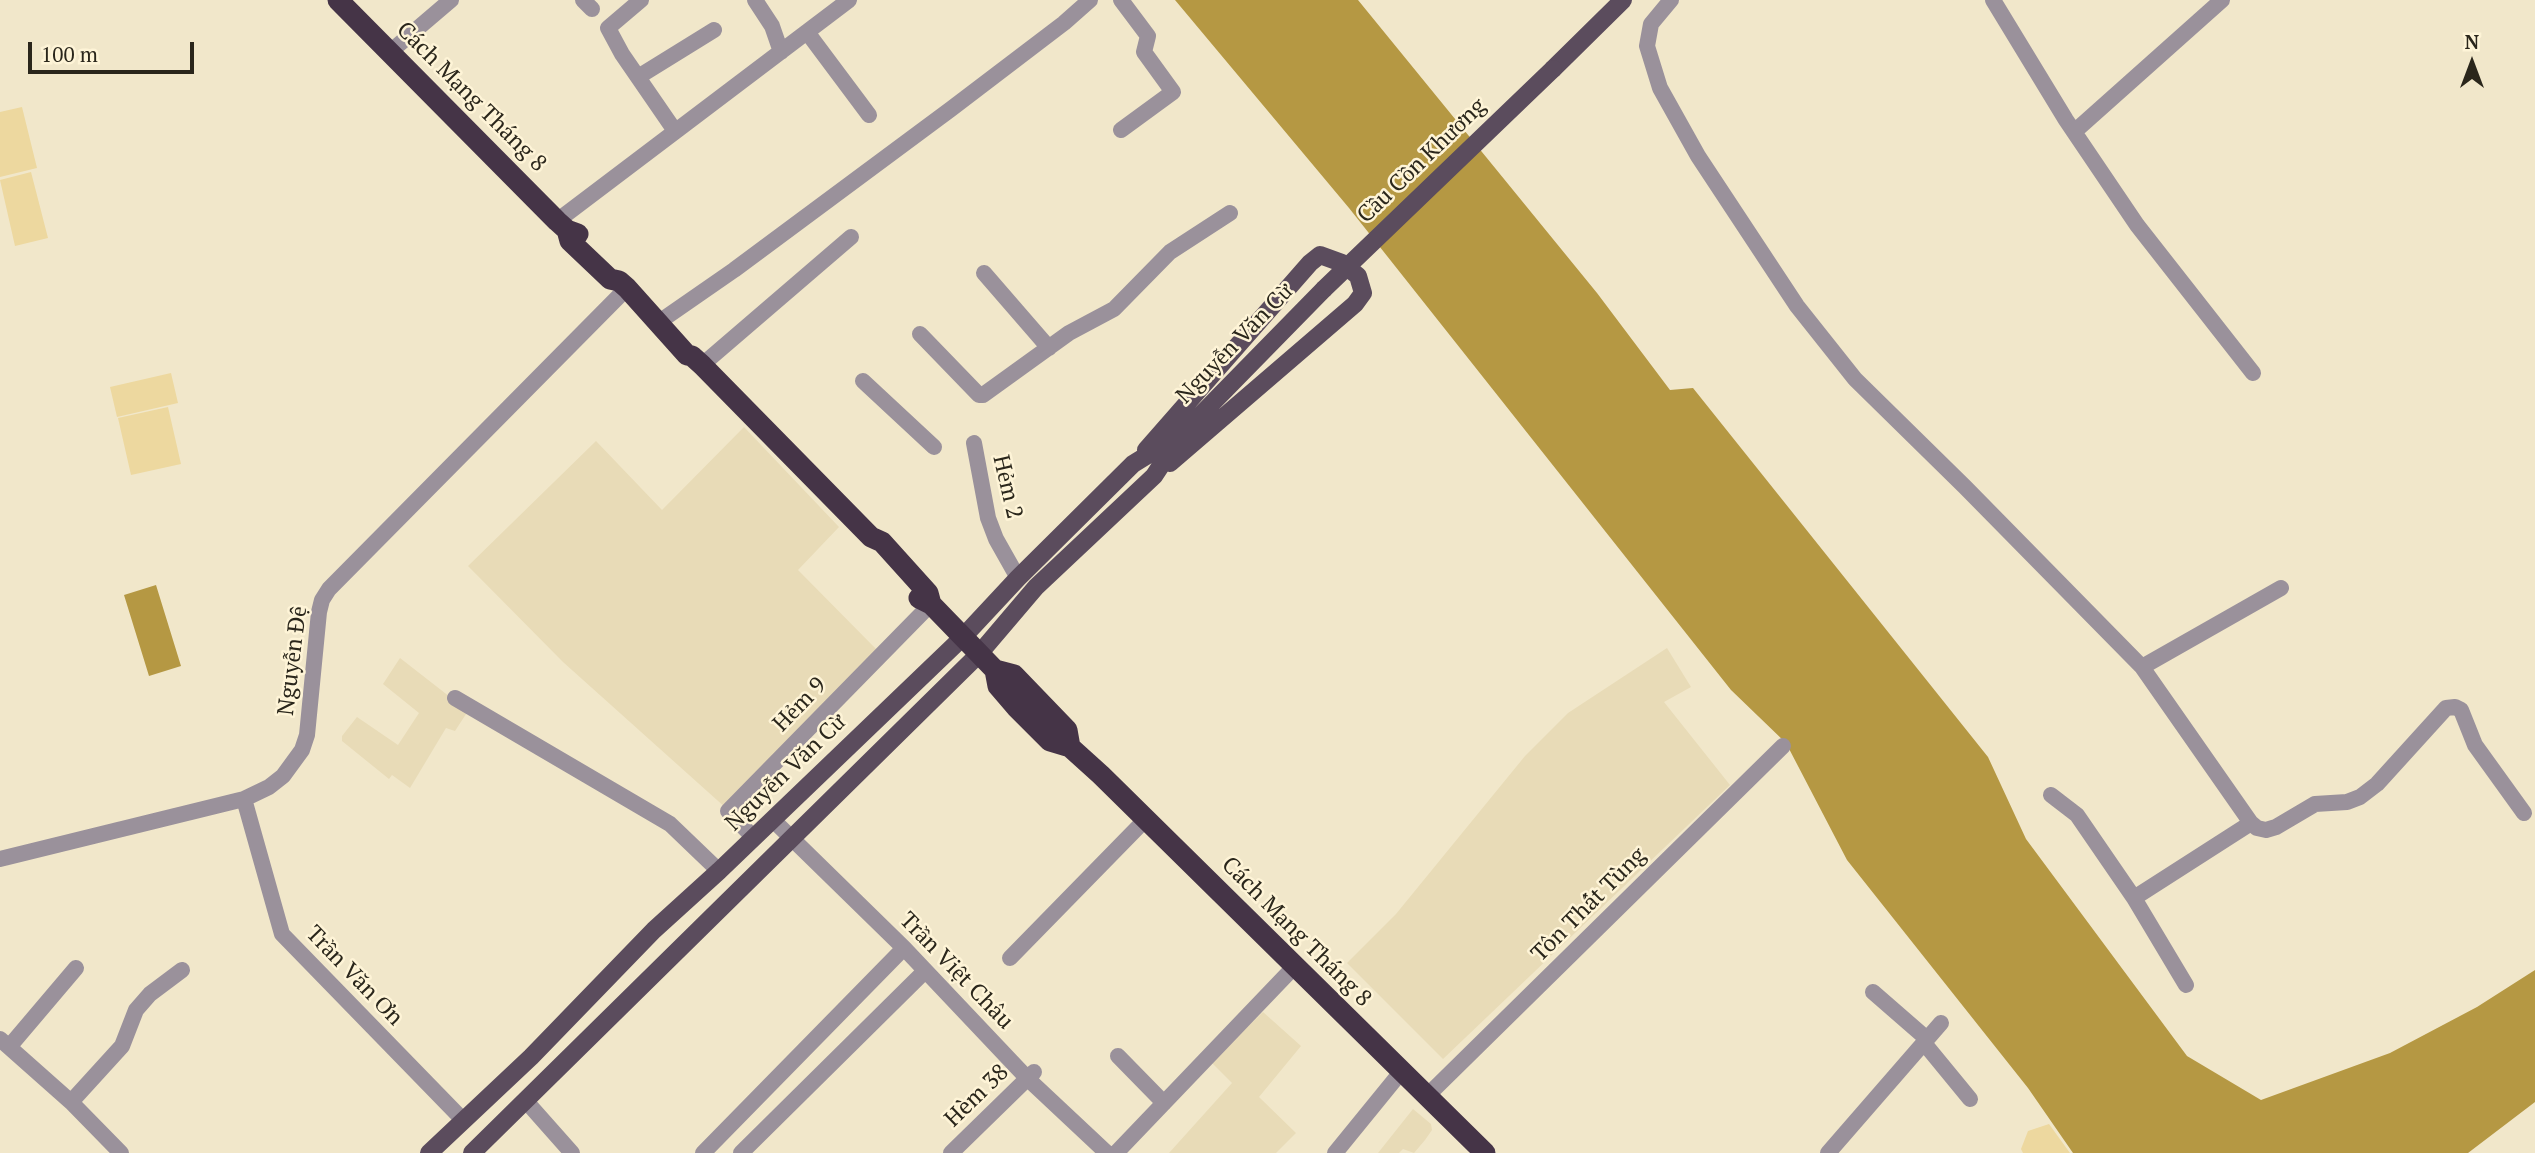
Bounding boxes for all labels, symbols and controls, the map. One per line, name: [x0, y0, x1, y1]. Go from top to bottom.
street label: Cách Mạng Tháng 8: [390, 16, 552, 178]
scale bar: [32, 28, 198, 72]
north arrow: [2437, 28, 2507, 98]
text: N: [2465, 29, 2479, 54]
text: 100 m: [41, 40, 98, 68]
street label: Cầu Cồn Khương: [1352, 93, 1492, 229]
street label: Nguyễn Văn Cừ: [1171, 278, 1299, 410]
street label: Hẻm 2: [986, 452, 1028, 522]
street label: Nguyễn Đệ: [273, 605, 313, 717]
street label: Hẻm 9: [768, 672, 832, 738]
street label: Nguyễn Văn Cừ: [720, 709, 852, 837]
street label: Tôn Thất Tùng: [1526, 842, 1652, 968]
street label: Cách Mạng Tháng 8: [1215, 851, 1377, 1013]
street label: Trần Việt Châu: [893, 907, 1019, 1035]
street label: Trần Văn Ơn: [300, 920, 408, 1032]
street label: Hèm 38: [939, 1059, 1015, 1133]

